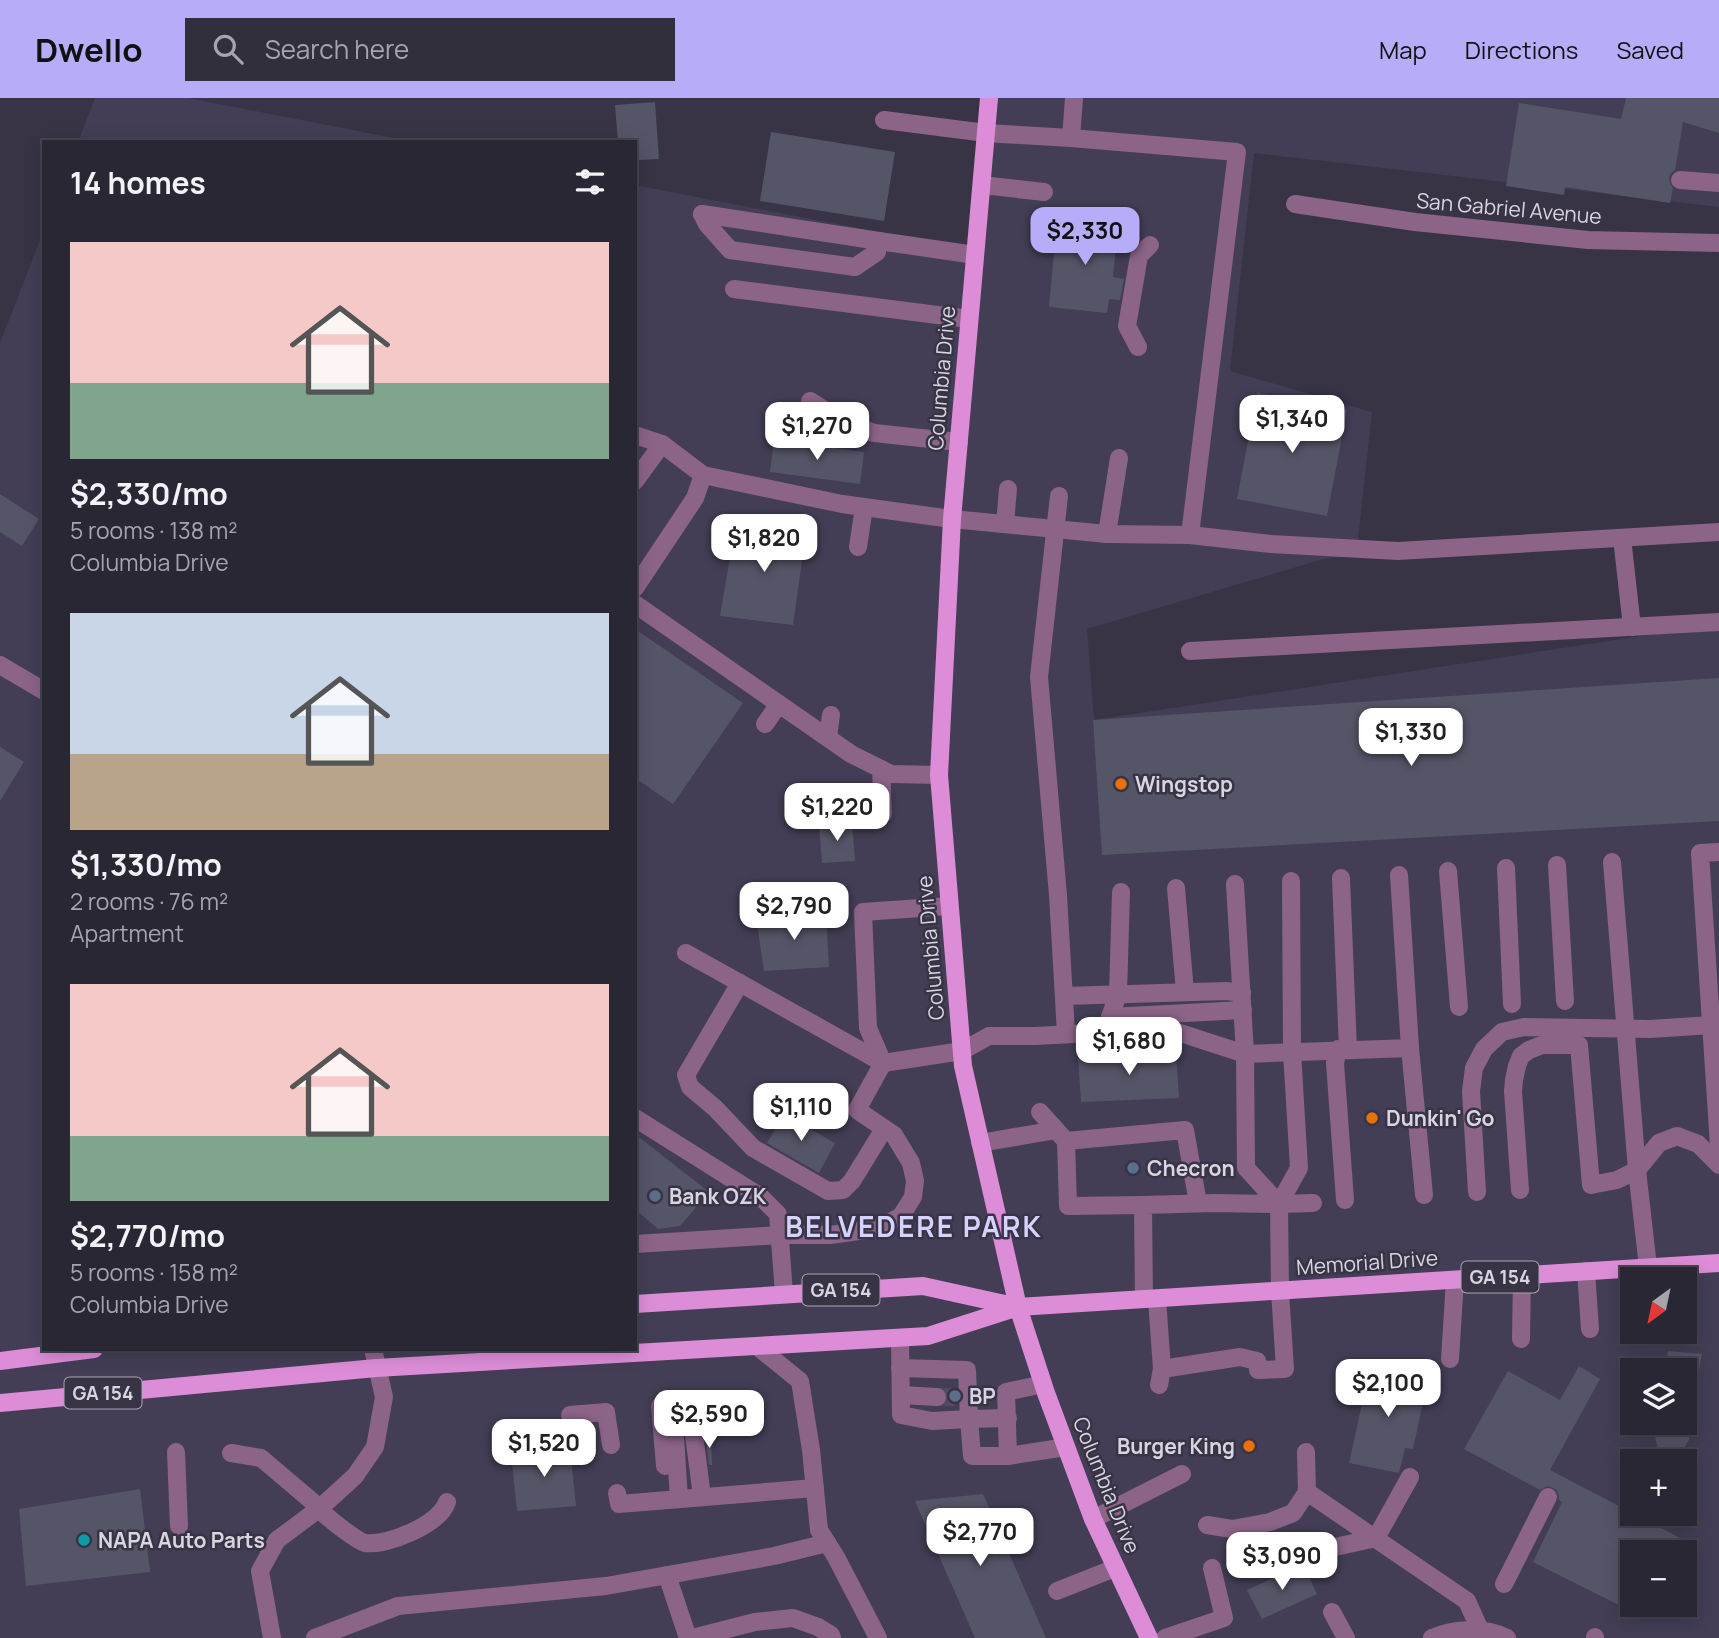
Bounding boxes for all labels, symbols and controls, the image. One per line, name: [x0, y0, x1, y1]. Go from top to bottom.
search box: [185, 18, 675, 81]
text: Dwello: [35, 27, 143, 72]
icon: search: [209, 30, 247, 68]
text: Search here: [265, 31, 409, 67]
text: Map: [1379, 33, 1427, 66]
text: Directions: [1465, 33, 1578, 66]
text: Saved: [1616, 33, 1684, 66]
text: 14 homes: [70, 162, 206, 203]
icon: filters: [571, 163, 609, 201]
street label: San Gabriel Avenue: [1415, 186, 1603, 230]
pin: $2,330: [1028, 208, 1142, 267]
text: $2,330: [1046, 214, 1124, 246]
icon: home: [277, 287, 403, 413]
street label: Columbia Drive: [921, 305, 961, 451]
pin: $1,340: [1235, 396, 1349, 455]
pin: $1,270: [760, 402, 874, 462]
text: $1,340: [1255, 402, 1329, 434]
text: $1,270: [781, 409, 853, 441]
text: $2,330/mo: [70, 473, 228, 514]
text: 5 rooms · 138 m²: [70, 514, 237, 546]
pin: $1,820: [707, 514, 821, 574]
text: $1,820: [727, 521, 801, 553]
text: Columbia Drive: [70, 546, 229, 578]
icon: home: [277, 658, 403, 784]
pin: $1,330: [1354, 708, 1468, 768]
text: $1,330: [1375, 715, 1447, 747]
place label: Wingstop: [1135, 770, 1233, 798]
marker: Wingstop: [1113, 776, 1129, 792]
pin: $1,220: [780, 784, 894, 843]
text: $1,220: [800, 790, 874, 822]
text: $1,330/mo: [70, 844, 222, 885]
street label: Columbia Drive: [910, 875, 950, 1021]
pin: $2,790: [737, 882, 851, 942]
text: 2 rooms · 76 m²: [70, 885, 228, 917]
text: $2,790: [756, 889, 832, 921]
text: Apartment: [70, 917, 184, 949]
pin: $1,680: [1072, 1018, 1186, 1077]
text: $1,680: [1092, 1024, 1166, 1056]
icon: home: [277, 1029, 403, 1155]
pin: $1,110: [744, 1084, 858, 1143]
text: $1,110: [769, 1090, 833, 1122]
place label: Dunkin' Go: [1386, 1104, 1495, 1132]
marker: Dunkin' Go: [1364, 1110, 1380, 1126]
place label: Checron: [1147, 1154, 1235, 1182]
marker: Checron: [1125, 1160, 1141, 1176]
place label: Bank OZK: [669, 1182, 767, 1210]
marker: Bank OZK: [647, 1188, 663, 1204]
district label: BELVEDERE PARK: [785, 1207, 1043, 1245]
text: $2,770/mo: [70, 1215, 225, 1256]
street label: Memorial Drive: [1295, 1243, 1439, 1281]
text: 5 rooms · 158 m²: [70, 1256, 238, 1288]
road number: GA 154: [1462, 1261, 1538, 1292]
north arrow: [1620, 1267, 1698, 1344]
map controls: [1620, 1267, 1697, 1617]
road number: GA 154: [802, 1274, 880, 1306]
text: Columbia Drive: [70, 1288, 229, 1320]
button: layers: [1620, 1358, 1697, 1435]
pin: $2,100: [1331, 1360, 1445, 1419]
text: $2,100: [1352, 1366, 1424, 1398]
road number: GA 154: [64, 1378, 142, 1408]
place label: BP: [969, 1382, 996, 1410]
marker: BP: [947, 1388, 963, 1404]
pin: $2,590: [652, 1390, 766, 1450]
text: $2,590: [670, 1397, 748, 1429]
street label: Columbia Drive: [1067, 1413, 1147, 1557]
pin: $1,520: [487, 1420, 601, 1479]
text: $1,520: [508, 1426, 580, 1458]
place label: Burger King: [1117, 1432, 1235, 1460]
marker: Burger King: [1241, 1438, 1257, 1454]
button: +: [1620, 1449, 1697, 1526]
pin: $2,770: [923, 1508, 1037, 1568]
text: $2,770: [943, 1515, 1017, 1547]
place label: NAPA Auto Parts: [98, 1526, 265, 1554]
marker: NAPA Auto Parts: [76, 1532, 92, 1548]
pin: $3,090: [1225, 1532, 1339, 1592]
text: $3,090: [1242, 1539, 1322, 1571]
button: −: [1620, 1540, 1697, 1617]

